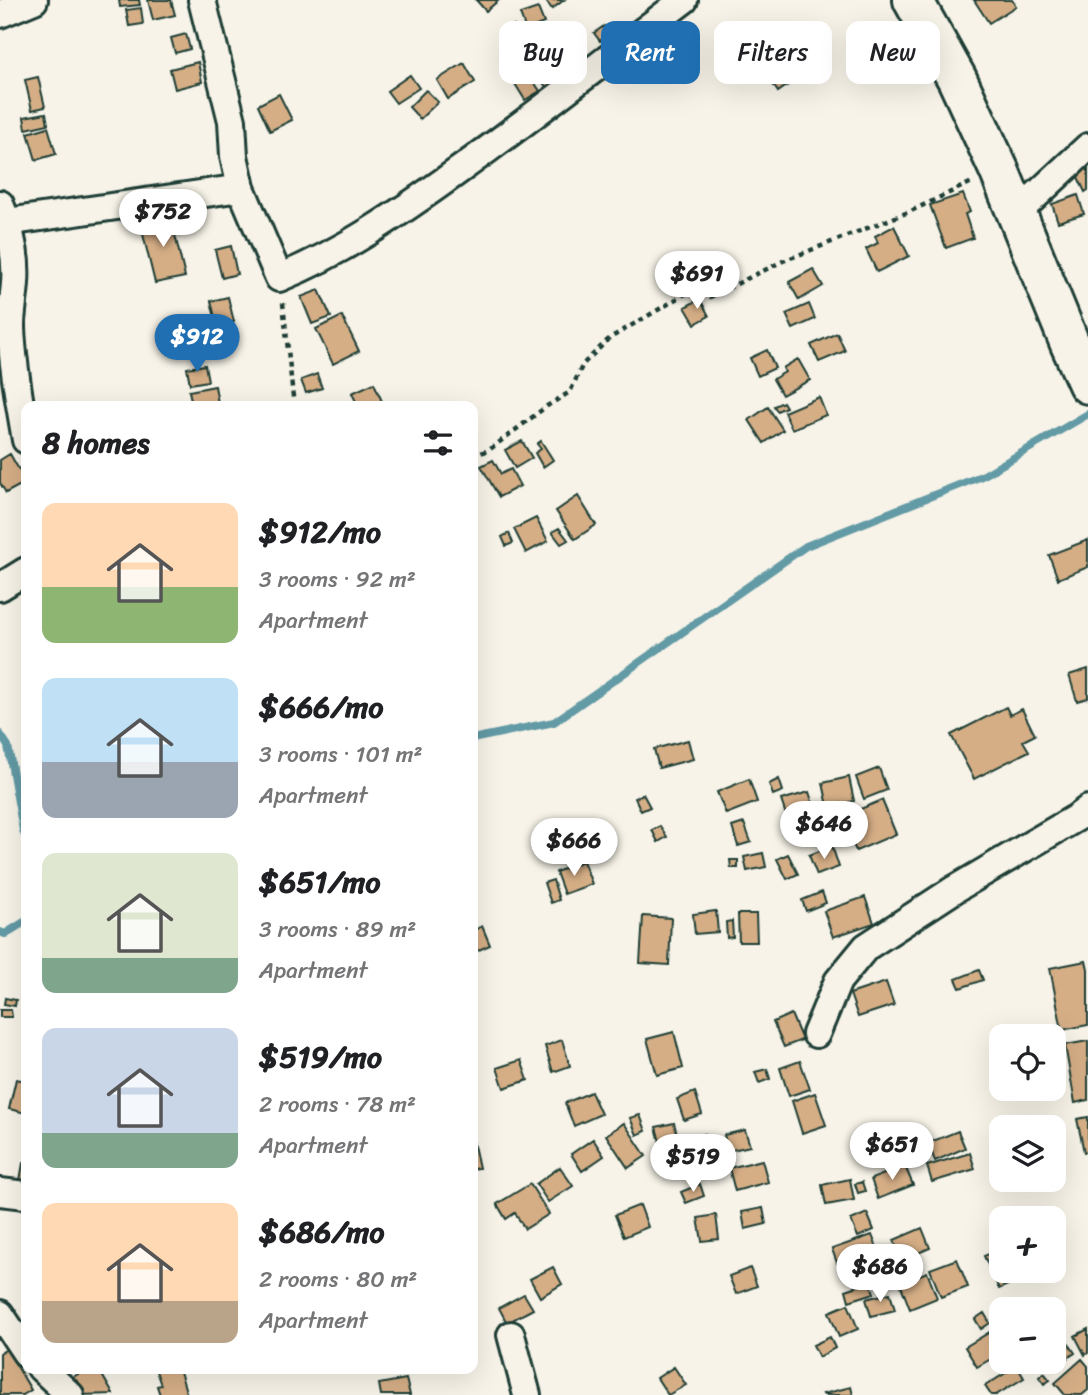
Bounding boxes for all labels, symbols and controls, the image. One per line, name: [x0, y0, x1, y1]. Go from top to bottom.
chip: Buy: [499, 21, 587, 84]
chip: Rent: [601, 21, 700, 84]
chip: Filters: [714, 21, 832, 84]
chip: New: [846, 21, 940, 84]
pin: $752: [122, 190, 204, 249]
text: $752: [135, 191, 191, 232]
pin: $691: [656, 252, 738, 311]
text: $691: [671, 253, 723, 294]
pin: $912: [156, 314, 238, 374]
text: $912: [171, 316, 223, 357]
text: 8 homes: [42, 416, 150, 470]
icon: filters: [419, 424, 457, 462]
text: $912/mo: [259, 505, 381, 559]
icon: home: [98, 531, 182, 615]
text: 3 rooms · 92 m²: [259, 559, 416, 600]
text: Apartment: [259, 600, 368, 641]
text: $666/mo: [259, 680, 383, 734]
icon: home: [98, 706, 182, 790]
text: 3 rooms · 101 m²: [259, 734, 423, 775]
text: Apartment: [259, 775, 368, 816]
pin: $646: [783, 802, 865, 861]
text: $646: [796, 803, 852, 844]
pin: $666: [533, 818, 615, 878]
text: $666: [547, 820, 601, 861]
text: $651/mo: [259, 855, 381, 909]
icon: home: [98, 881, 182, 965]
text: 3 rooms · 89 m²: [259, 909, 416, 950]
text: Apartment: [259, 950, 368, 991]
map controls: [989, 1024, 1066, 1374]
button: locate: [989, 1024, 1066, 1101]
text: $519/mo: [259, 1030, 382, 1084]
icon: home: [98, 1056, 182, 1140]
text: 2 rooms · 78 m²: [259, 1084, 416, 1125]
button: layers: [989, 1115, 1066, 1192]
pin: $651: [851, 1122, 933, 1182]
text: $651: [866, 1124, 918, 1165]
text: Apartment: [259, 1125, 368, 1166]
pin: $519: [652, 1134, 734, 1194]
text: $519: [666, 1136, 720, 1177]
text: $686/mo: [259, 1205, 385, 1259]
button: +: [989, 1206, 1066, 1283]
icon: home: [98, 1231, 182, 1315]
pin: $686: [839, 1244, 921, 1304]
text: $686: [852, 1246, 908, 1287]
text: 2 rooms · 80 m²: [259, 1259, 417, 1300]
button: −: [989, 1297, 1066, 1374]
text: Apartment: [259, 1300, 368, 1341]

